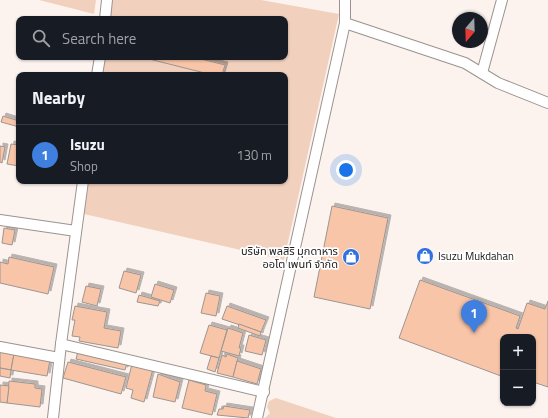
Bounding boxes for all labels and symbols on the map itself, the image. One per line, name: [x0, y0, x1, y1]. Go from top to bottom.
north arrow: [452, 12, 488, 48]
your location: [336, 160, 356, 180]
place label: บริษัท พลสิริ มุกดาหาร ออโต เพนท์ จำกัด: [241, 243, 338, 272]
shop icon: Isuzu Mukdahan: [415, 246, 435, 266]
shop icon: บริษัท พลสิริ มุกดาหาร ออโต เพนท์ จำกัด: [341, 247, 361, 267]
place label: Isuzu Mukdahan: [438, 248, 514, 264]
pin: 1: [461, 300, 487, 333]

